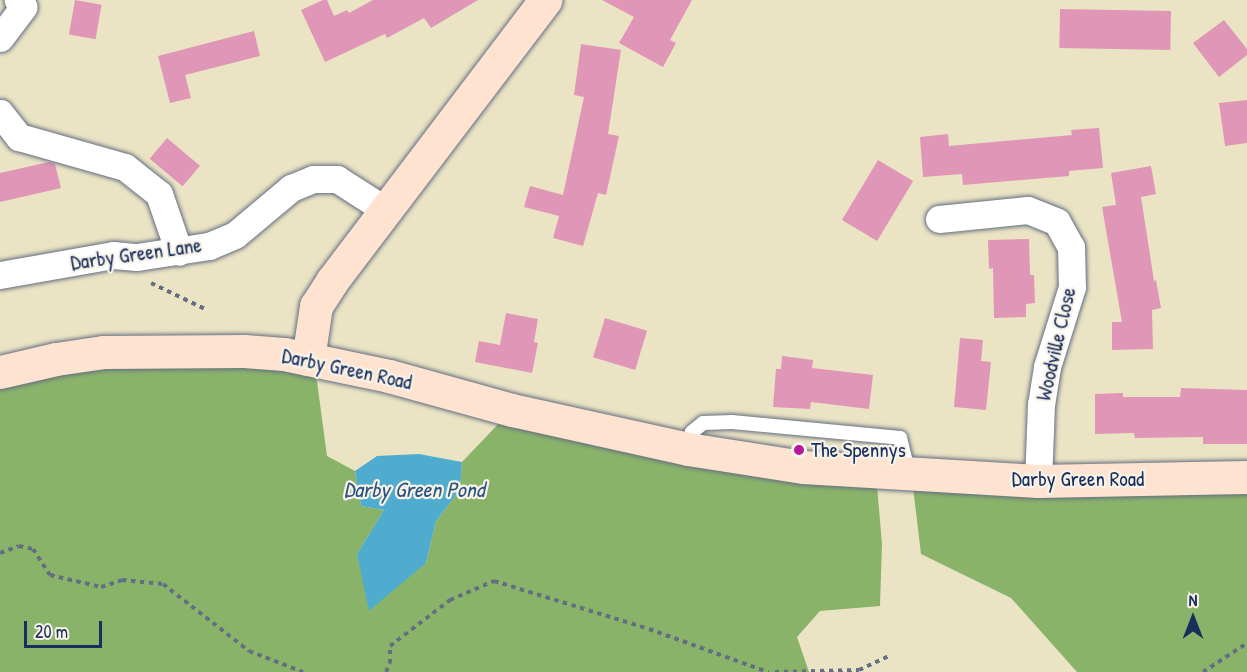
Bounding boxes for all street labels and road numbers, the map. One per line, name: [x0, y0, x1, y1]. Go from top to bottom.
street label: Darby Green Lane: [69, 232, 203, 276]
street label: Woodville Close: [1031, 285, 1081, 403]
street label: Darby Green Road: [280, 343, 414, 395]
street label: Darby Green Road: [1012, 466, 1144, 492]

